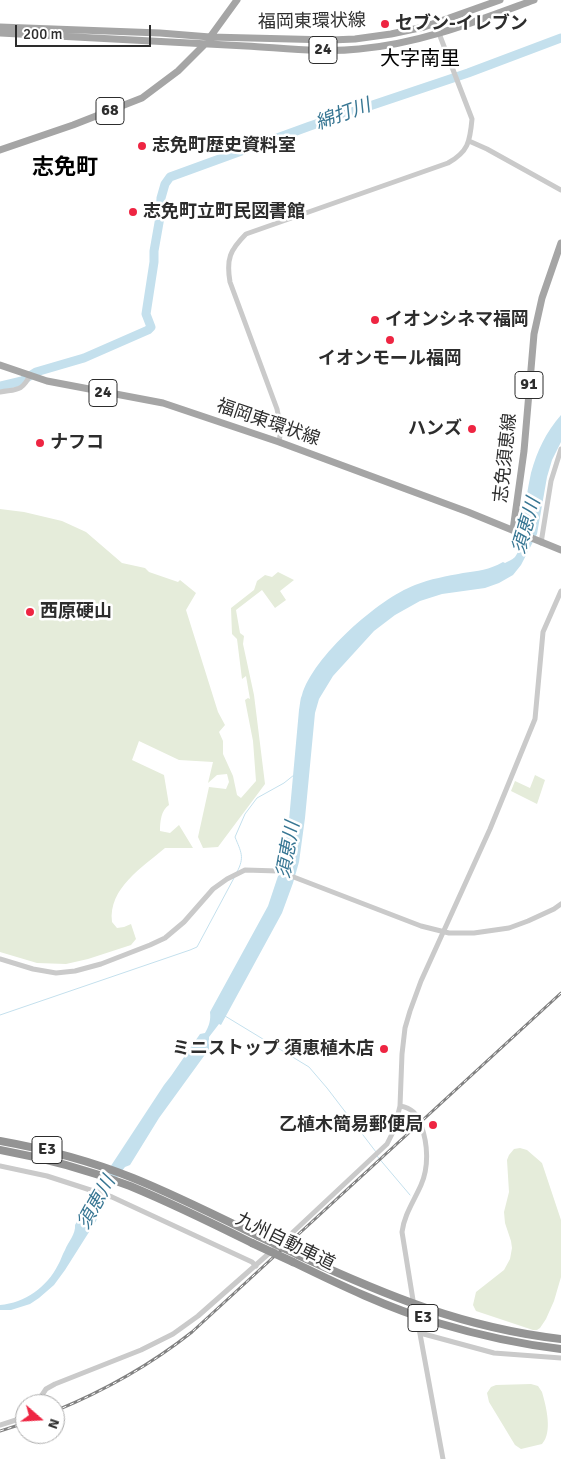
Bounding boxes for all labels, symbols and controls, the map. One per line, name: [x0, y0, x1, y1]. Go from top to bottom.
street label: 福岡東環状線: [258, 10, 366, 34]
place label: セブン-イレブン: [395, 13, 528, 35]
scale bar: [18, 15, 154, 47]
marker: セブン-イレブン: [379, 18, 391, 30]
text: 200 m: [23, 25, 63, 43]
road number: 24: [309, 36, 337, 64]
district label: 大字南里: [380, 48, 460, 72]
water label: 綿打川: [312, 95, 374, 135]
road number: 68: [96, 98, 124, 124]
place label: 志免町歴史資料室: [152, 135, 296, 157]
marker: 志免町歴史資料室: [136, 140, 148, 152]
district label: 志免町: [32, 155, 98, 181]
place label: 志免町立町民図書館: [143, 201, 305, 223]
marker: 志免町立町民図書館: [127, 206, 139, 218]
place label: イオンシネマ福岡: [385, 309, 529, 331]
marker: イオンシネマ福岡: [369, 314, 381, 326]
marker: イオンモール福岡: [384, 334, 396, 346]
place label: イオンモール福岡: [318, 348, 462, 370]
road number: 91: [515, 372, 543, 398]
road number: 24: [89, 379, 117, 406]
street label: 福岡東環状線: [213, 395, 323, 451]
street label: 志免須恵線: [491, 412, 521, 504]
place label: ハンズ: [408, 418, 462, 440]
marker: ハンズ: [466, 423, 478, 435]
place label: ナフコ: [50, 432, 104, 454]
marker: ナフコ: [34, 437, 46, 449]
water label: 須恵川: [508, 495, 546, 557]
place label: 西原硬山: [40, 601, 112, 623]
marker: 西原硬山: [24, 606, 36, 618]
water label: 須恵川: [273, 820, 305, 880]
place label: ミニストップ 須恵植木店: [172, 1038, 374, 1060]
marker: ミニストップ 須恵植木店: [378, 1043, 390, 1055]
place label: 乙植木簡易郵便局: [279, 1114, 423, 1136]
marker: 乙植木簡易郵便局: [427, 1119, 439, 1131]
road number: E3: [32, 1136, 62, 1164]
water label: 須恵川: [73, 1173, 121, 1233]
street label: 九州自動車道: [232, 1209, 338, 1275]
road number: E3: [408, 1305, 438, 1332]
north arrow: [15, 1394, 65, 1444]
text: N: [44, 1416, 63, 1431]

